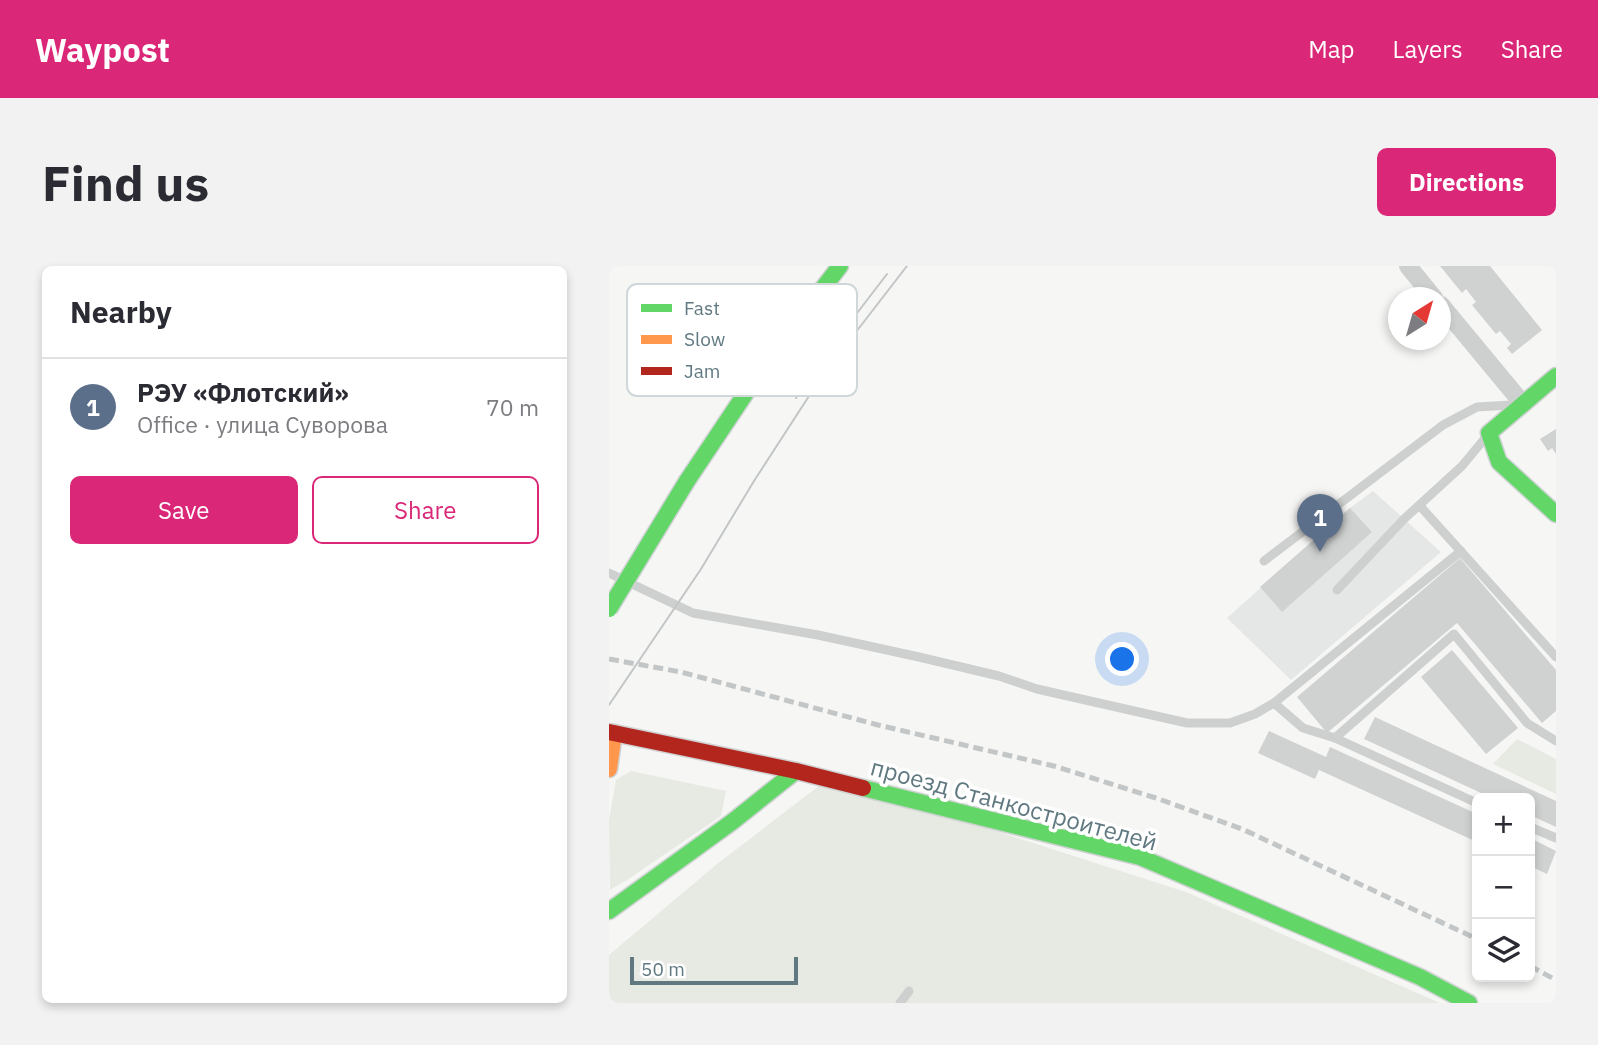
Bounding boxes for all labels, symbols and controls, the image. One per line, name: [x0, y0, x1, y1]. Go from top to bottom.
text: Waypost: [35, 28, 170, 71]
text: Map: [1308, 33, 1355, 65]
text: Layers: [1393, 33, 1463, 65]
text: Share: [1501, 33, 1563, 65]
button: Directions: [1377, 148, 1556, 216]
text: Find us: [42, 151, 209, 214]
legend: [627, 284, 857, 396]
north arrow: [1388, 287, 1451, 350]
text: Nearby: [70, 292, 172, 331]
text: Fast: [684, 296, 720, 320]
text: Slow: [684, 327, 725, 351]
text: Jam: [684, 359, 720, 383]
text: РЭУ «Флотский»: [137, 375, 349, 409]
text: 1: [86, 392, 100, 422]
text: 70 m: [486, 392, 539, 422]
text: Office · улица Суворова: [137, 409, 388, 439]
button: Save: [70, 476, 298, 544]
button: Share: [312, 476, 539, 544]
pin: 1: [1297, 494, 1343, 552]
your location: [1105, 642, 1139, 676]
street label: проезд Станкостроителей: [867, 750, 1161, 858]
map controls: [1472, 793, 1535, 982]
button: +: [1472, 793, 1535, 856]
button: −: [1472, 856, 1535, 919]
button: layers: [1472, 919, 1535, 982]
scale bar: [630, 954, 798, 986]
text: 50 m: [641, 957, 685, 981]

